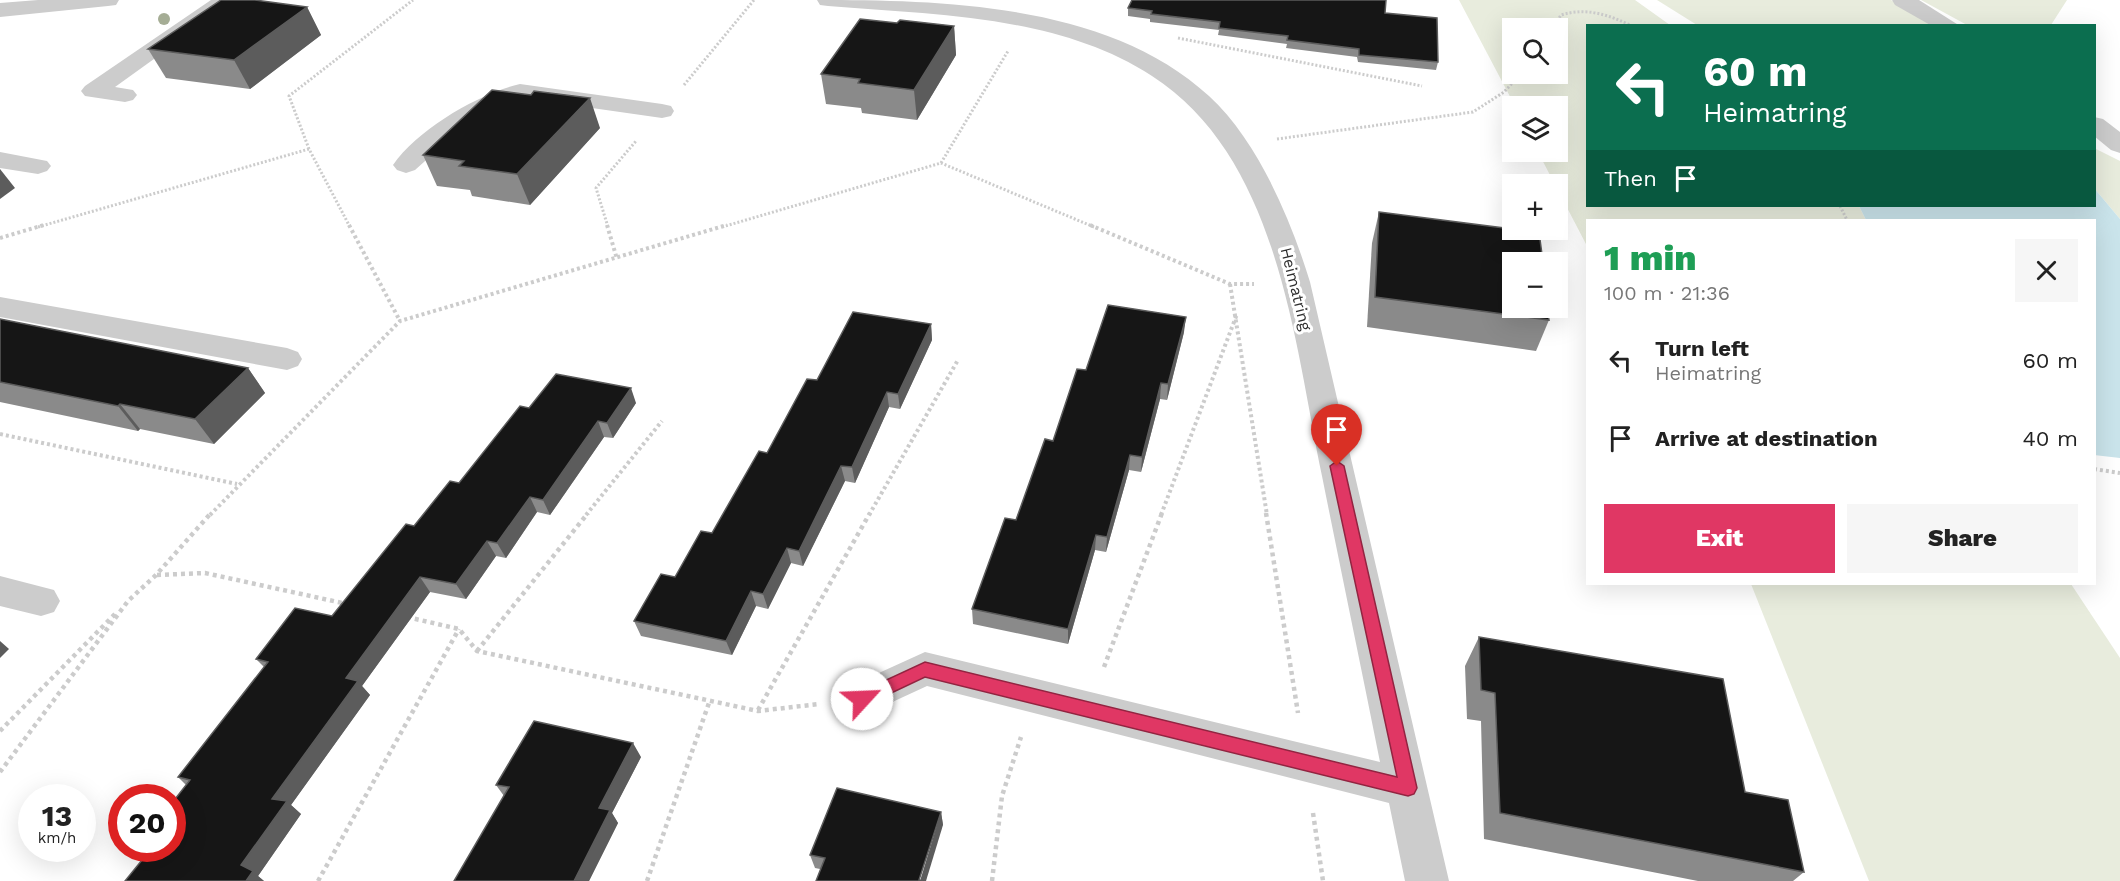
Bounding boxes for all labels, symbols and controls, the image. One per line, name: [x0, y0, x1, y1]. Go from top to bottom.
map controls: [1502, 18, 1568, 318]
button: search: [1502, 18, 1568, 84]
text: 60 m: [1703, 47, 1807, 96]
icon: left: [1604, 48, 1682, 126]
button: layers: [1502, 96, 1568, 162]
text: Heimatring: [1703, 97, 1846, 129]
icon: arrive: [1669, 162, 1702, 195]
text: Then: [1604, 166, 1657, 191]
button: +: [1502, 174, 1568, 240]
text: 1 min: [1604, 237, 1697, 279]
button: close: [2015, 239, 2078, 302]
street label: Heimatring: [1277, 245, 1316, 333]
button: −: [1502, 252, 1568, 318]
text: 100 m · 21:36: [1604, 281, 1730, 305]
text: Turn left: [1655, 336, 1749, 361]
icon: left: [1604, 344, 1637, 377]
text: 60 m: [2022, 348, 2078, 373]
text: Heimatring: [1655, 361, 1761, 385]
pin: [1311, 404, 1362, 466]
icon: arrive: [1320, 413, 1353, 446]
icon: arrive: [1604, 422, 1637, 455]
text: Arrive at destination: [1655, 426, 1878, 451]
text: 40 m: [2022, 426, 2078, 451]
button: Exit: [1604, 504, 1835, 573]
button: Share: [1847, 504, 2078, 573]
position arrow: [830, 667, 894, 731]
speed limit sign: 20: [108, 784, 186, 862]
text: 13: [42, 798, 72, 833]
text: km/h: [38, 829, 76, 847]

